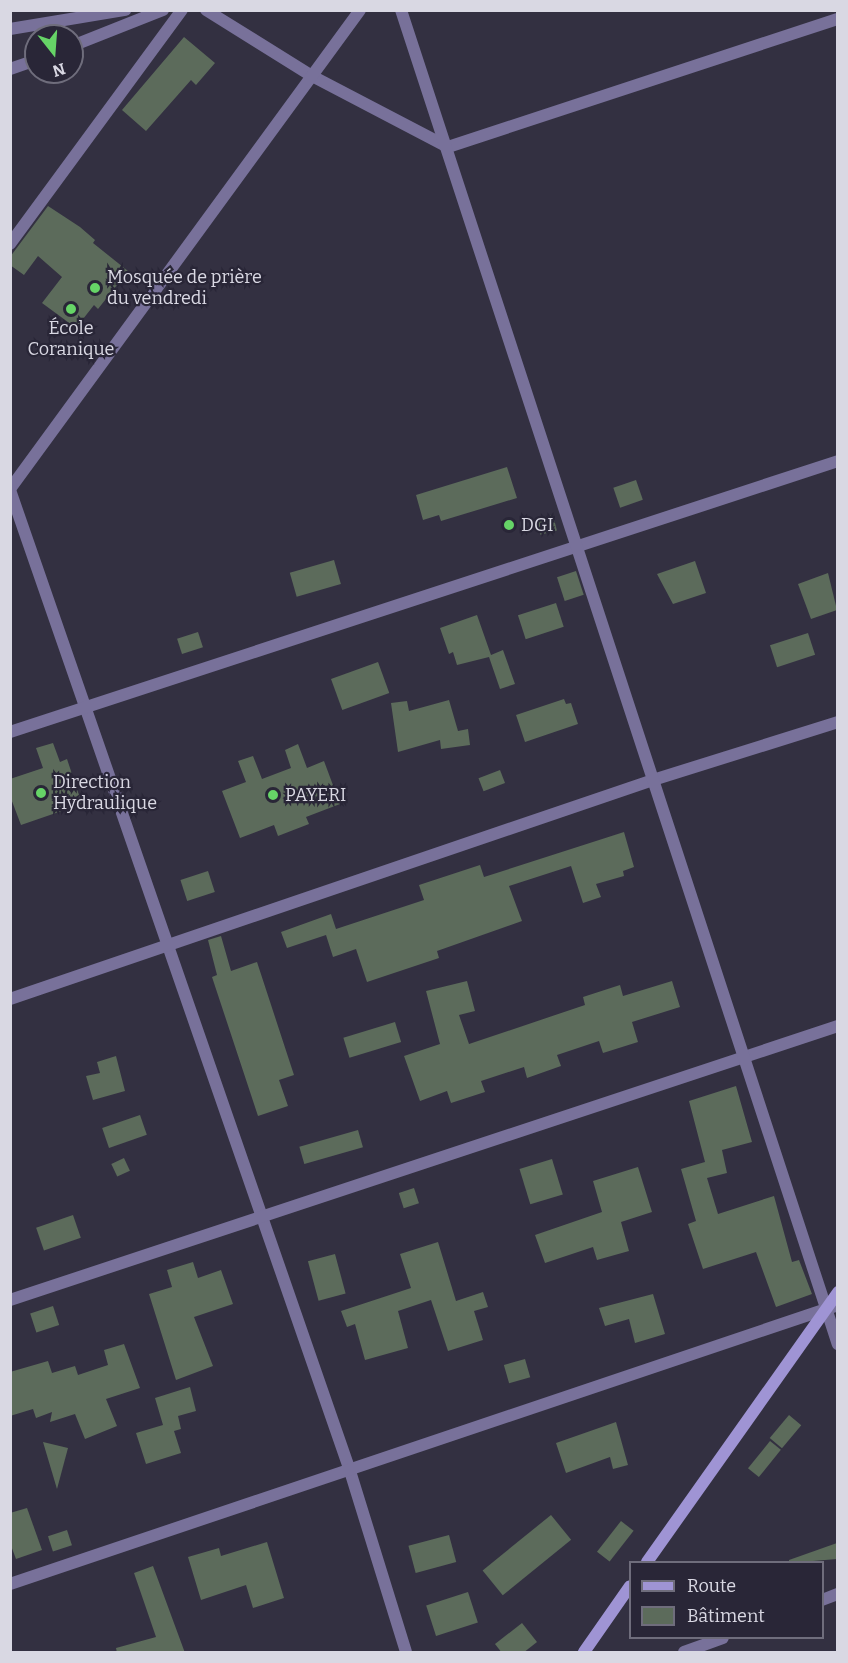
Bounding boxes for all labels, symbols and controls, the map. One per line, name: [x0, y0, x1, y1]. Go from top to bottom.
north arrow: [24, 24, 84, 84]
text: N: [50, 59, 68, 81]
place label: Mosquée de prière du vendredi: [107, 267, 262, 310]
marker: Mosquée de prière du vendredi: [88, 281, 102, 295]
marker: École Coranique: [64, 302, 78, 316]
place label: École Coranique: [28, 318, 114, 360]
place label: DGI: [521, 514, 554, 536]
marker: DGI: [502, 518, 516, 532]
place label: Direction Hydraulique: [53, 772, 157, 814]
place label: PAYERI: [285, 784, 346, 806]
marker: Direction Hydraulique: [34, 786, 48, 800]
marker: PAYERI: [266, 788, 280, 802]
legend: [629, 1561, 824, 1639]
text: Route: [687, 1575, 736, 1597]
text: Bâtiment: [687, 1605, 765, 1627]

